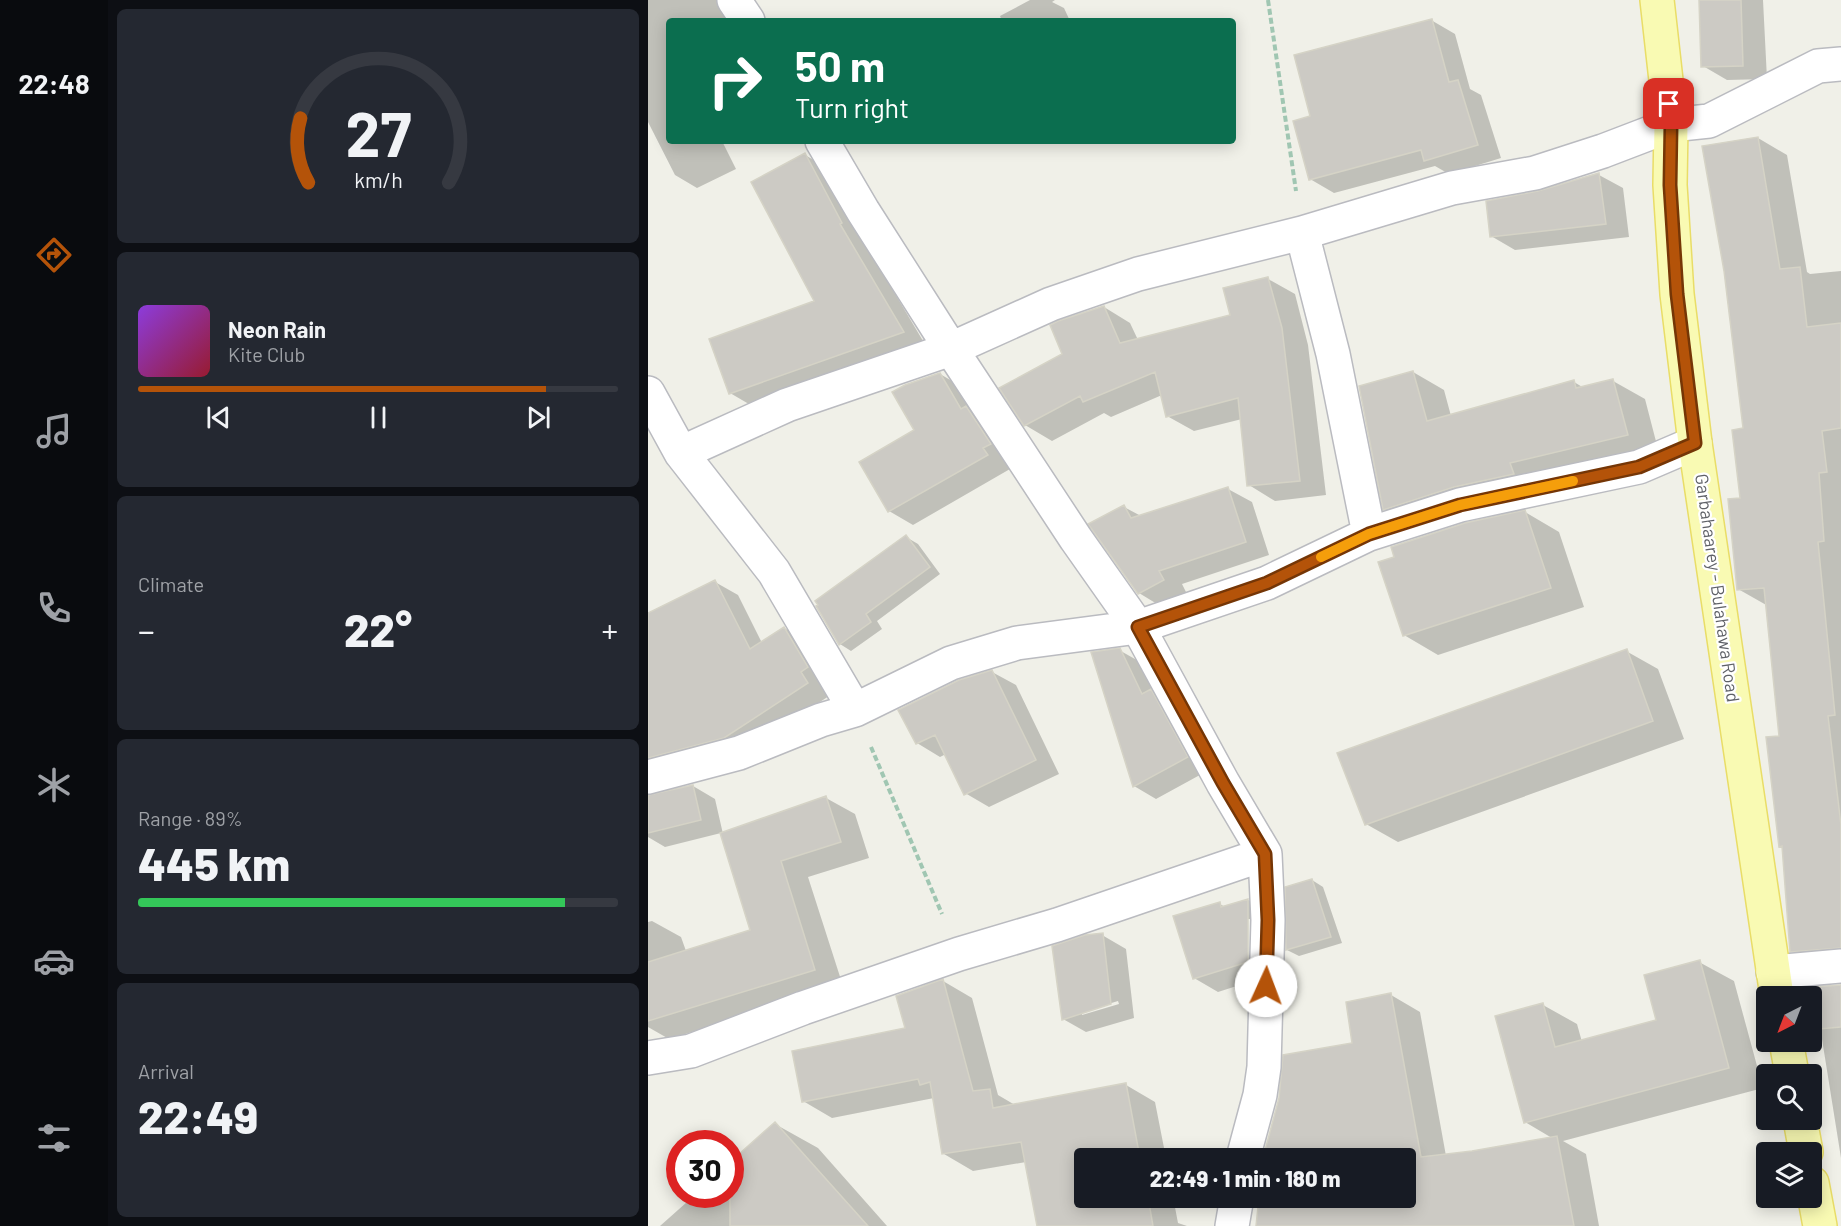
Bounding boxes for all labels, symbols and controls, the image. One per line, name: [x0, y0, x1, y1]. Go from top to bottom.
text: 50 m: [795, 40, 885, 90]
icon: right: [696, 42, 774, 120]
text: 22:48: [18, 67, 90, 99]
pin: [1643, 78, 1694, 129]
icon: arrive: [1652, 87, 1685, 120]
text: Turn right: [795, 91, 909, 123]
text: 27: [345, 95, 411, 169]
text: km/h: [354, 168, 402, 193]
icon: directions: [33, 234, 75, 276]
text: Neon Rain: [228, 316, 326, 342]
text: Kite Club: [228, 342, 305, 366]
icon: previous: [202, 401, 235, 434]
icon: pause: [362, 401, 395, 434]
icon: next: [522, 401, 555, 434]
icon: music: [33, 410, 75, 452]
street label: Garbahaarey - Bulahawa Road: [1691, 472, 1745, 703]
text: Climate: [138, 572, 204, 596]
icon: phone: [33, 587, 75, 629]
text: 22°: [344, 602, 412, 656]
text: −: [138, 610, 155, 650]
text: +: [601, 610, 618, 650]
icon: climate: [33, 764, 75, 806]
text: Range · 89%: [138, 806, 243, 830]
text: 445 km: [138, 836, 290, 890]
icon: car: [33, 940, 75, 982]
position arrow: [1234, 954, 1298, 1018]
north arrow: [1756, 986, 1822, 1052]
map controls: [1756, 986, 1822, 1208]
text: Arrival: [138, 1059, 194, 1083]
button: search: [1756, 1064, 1822, 1130]
text: 22:49: [138, 1089, 258, 1143]
icon: filters: [33, 1117, 75, 1159]
speed limit sign: 30: [666, 1130, 744, 1208]
button: layers: [1756, 1142, 1822, 1208]
text: 22:49 · 1 min · 180 m: [1150, 1165, 1340, 1191]

